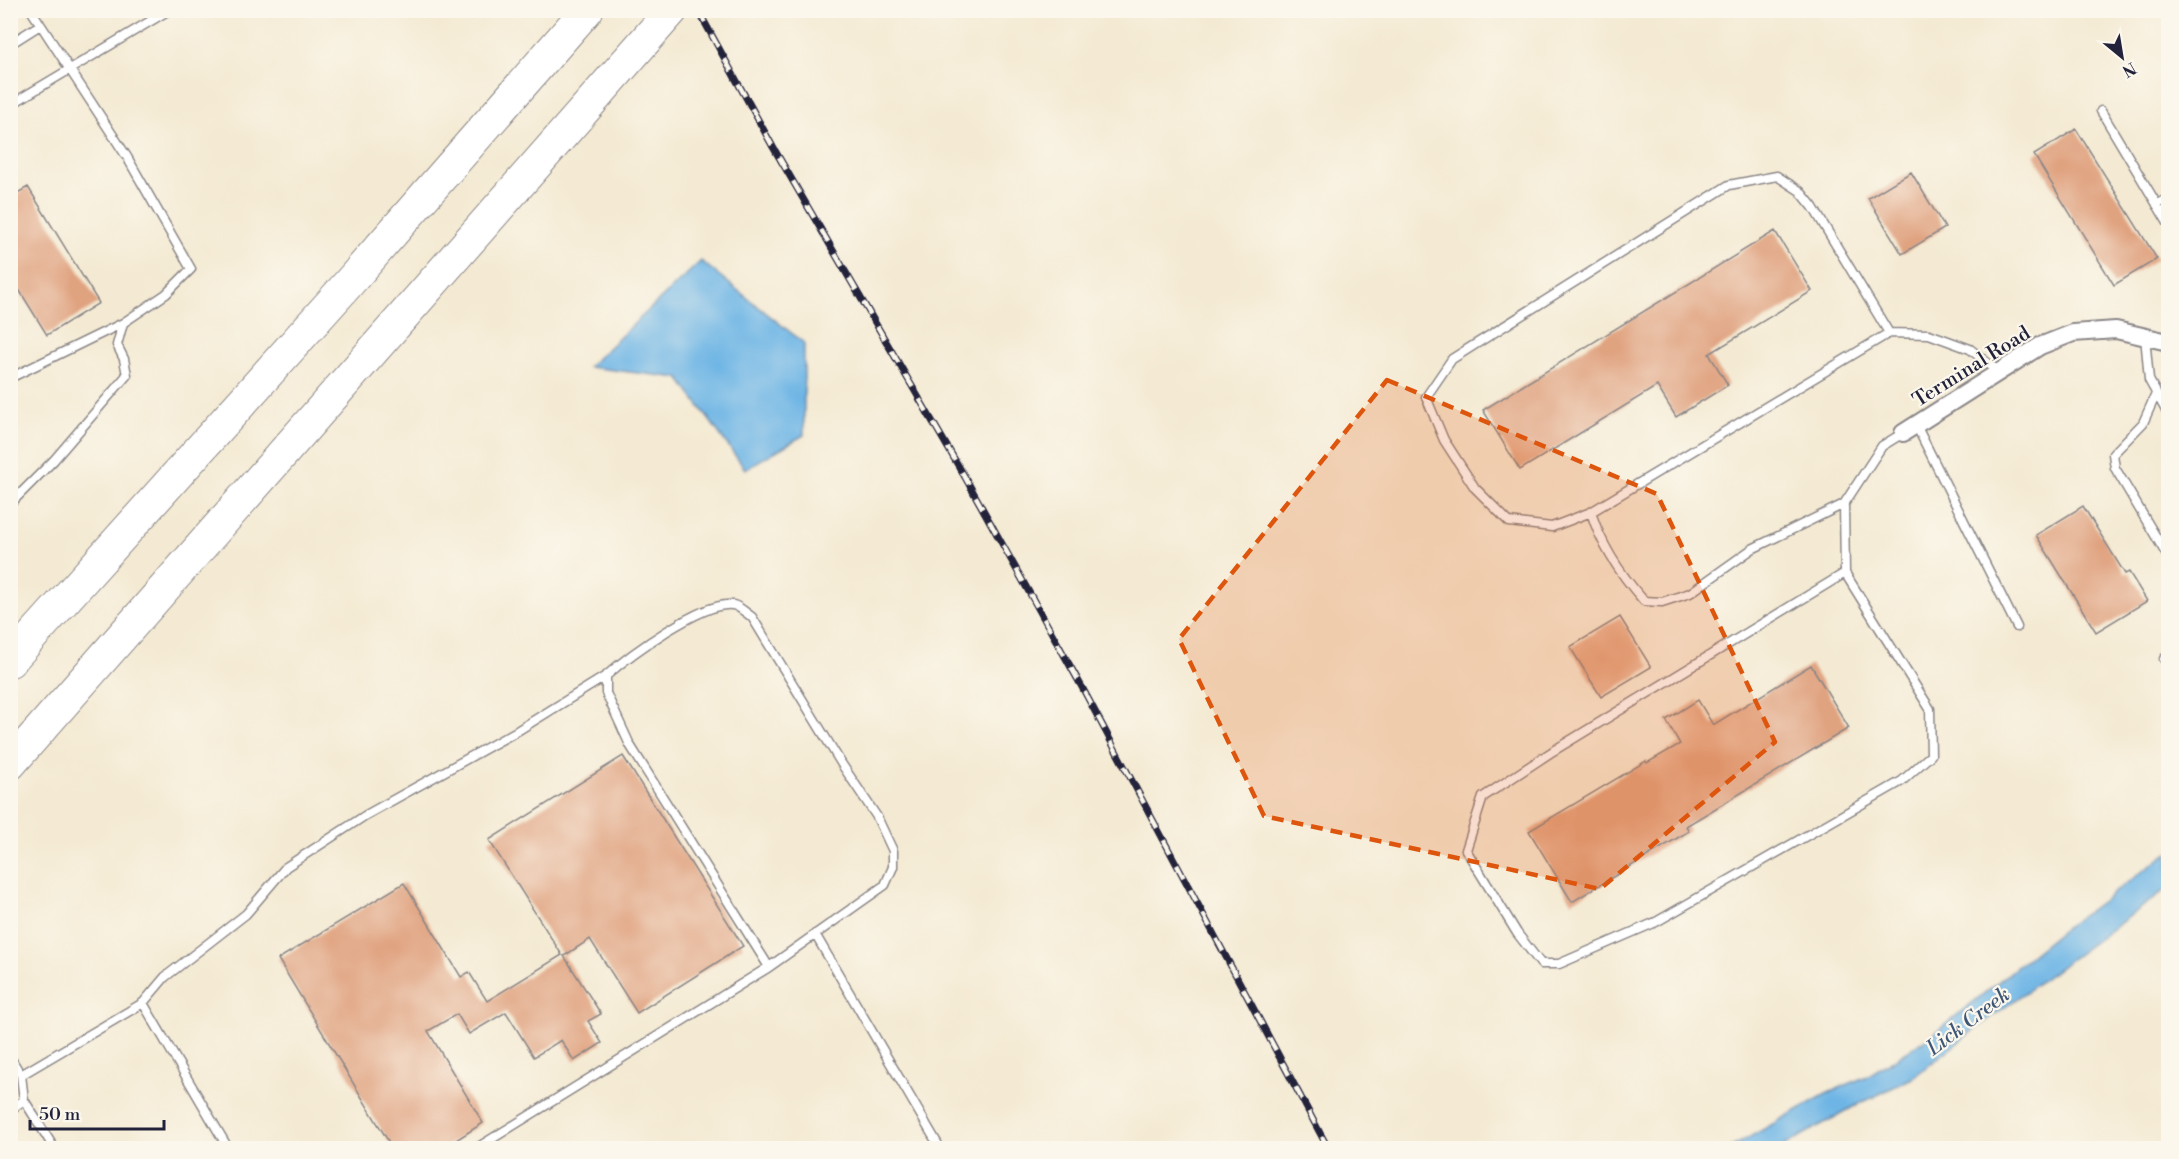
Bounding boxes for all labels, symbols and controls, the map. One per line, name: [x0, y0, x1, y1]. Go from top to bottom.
north arrow: [2092, 27, 2152, 87]
text: N: [2118, 57, 2139, 81]
street label: Terminal Road: [1908, 321, 2036, 413]
water label: Lick Creek: [1921, 982, 2015, 1062]
scale bar: [30, 1093, 164, 1131]
text: 50 m: [39, 1103, 81, 1126]

